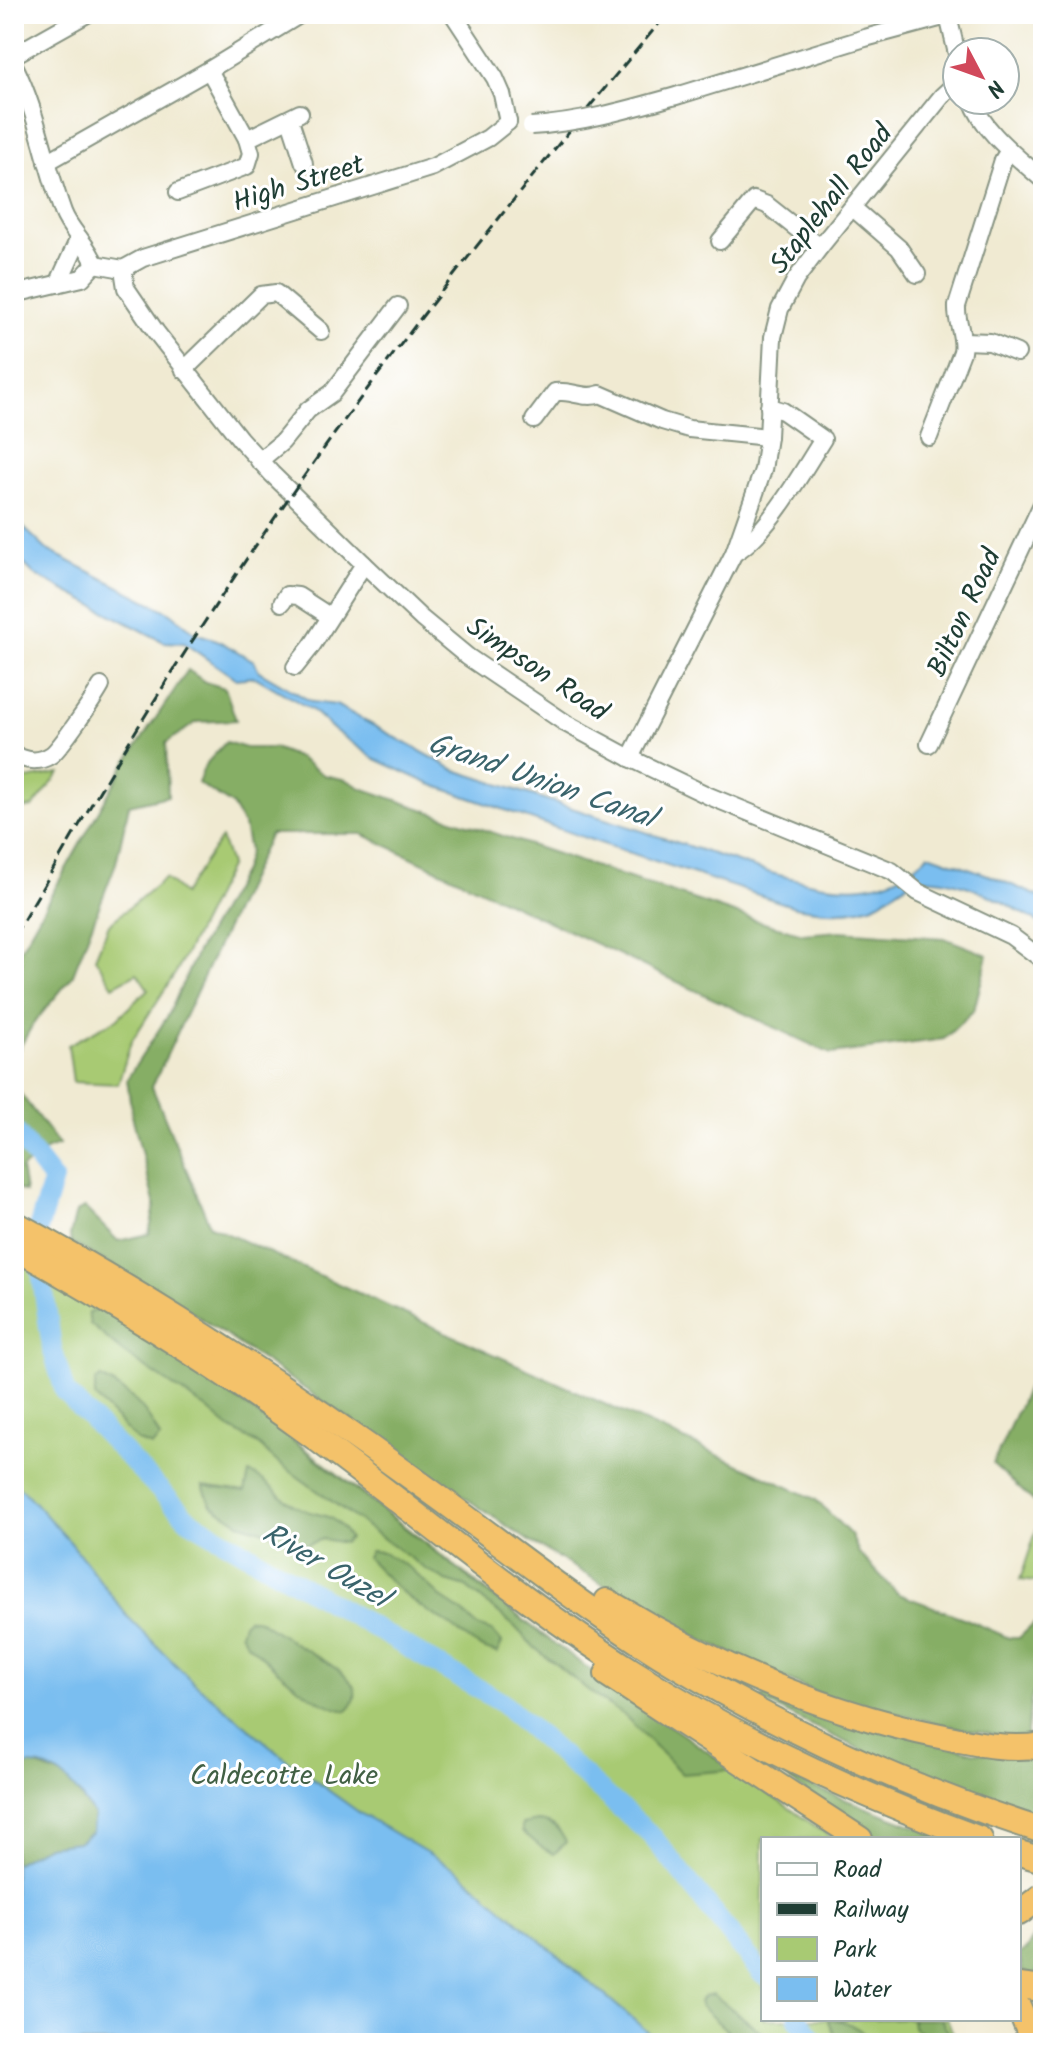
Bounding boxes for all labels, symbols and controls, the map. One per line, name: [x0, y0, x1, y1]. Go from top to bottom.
north arrow: [941, 36, 1021, 116]
text: N: [976, 71, 1012, 104]
street label: Staplehall Road: [759, 114, 906, 285]
street label: High Street: [227, 143, 371, 226]
street label: Bilton Road: [916, 540, 1015, 685]
street label: Simpson Road: [456, 606, 618, 735]
water label: Grand Union Canal: [421, 721, 667, 845]
water label: River Ouzel: [253, 1511, 402, 1625]
park label: Caldecotte Lake: [190, 1754, 378, 1799]
legend: [761, 1837, 1021, 2021]
text: Road: [833, 1851, 882, 1890]
text: Railway: [833, 1891, 909, 1930]
text: Park: [833, 1931, 877, 1970]
text: Water: [833, 1971, 893, 2010]

